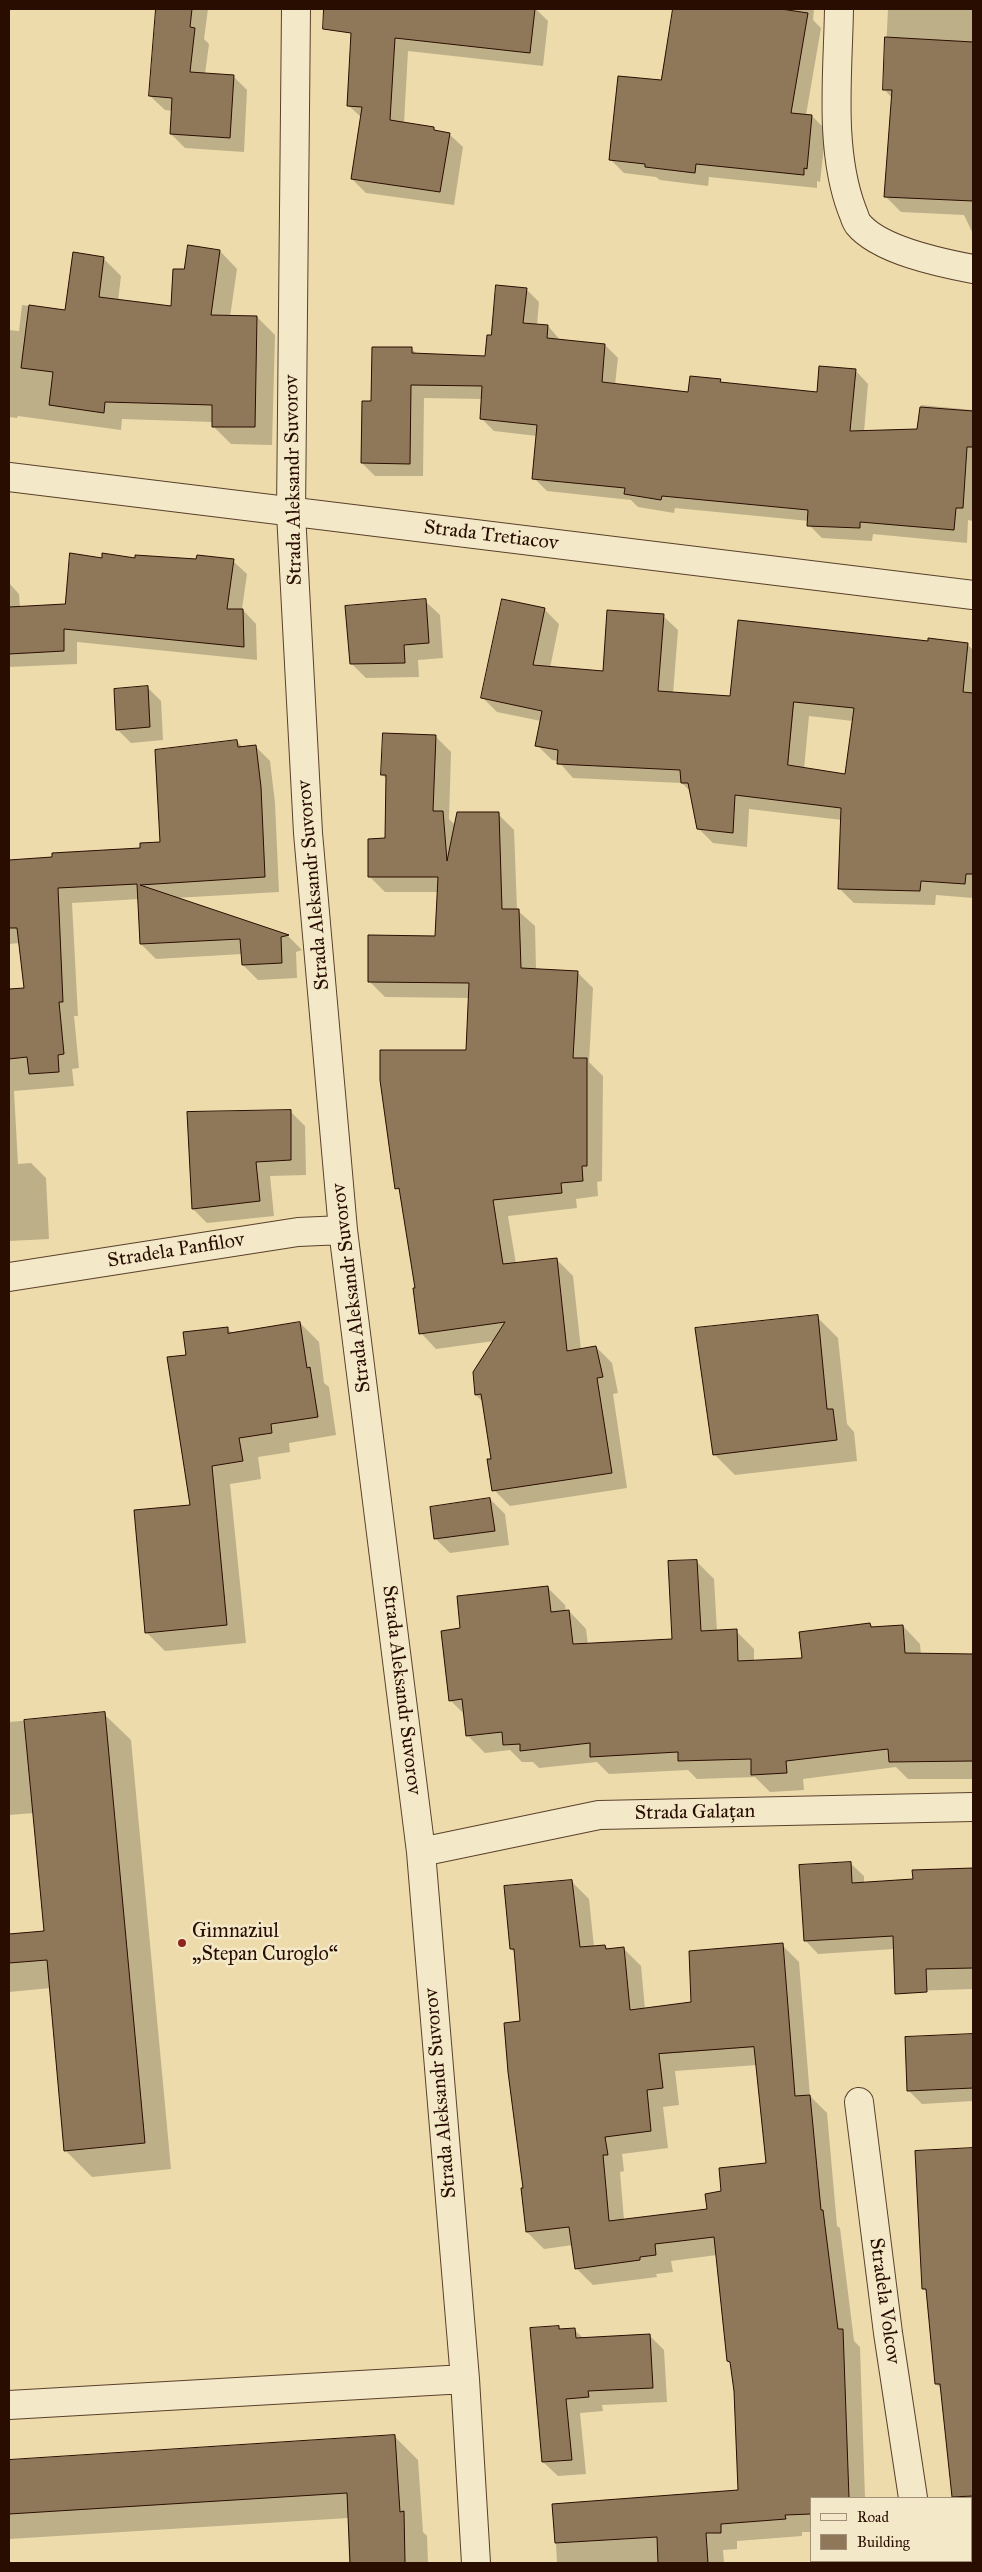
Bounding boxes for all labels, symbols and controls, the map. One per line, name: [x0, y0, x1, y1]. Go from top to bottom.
street label: Strada Aleksandr Suvorov: [280, 374, 308, 586]
street label: Strada Tretiacov: [422, 516, 560, 556]
street label: Strada Aleksandr Suvorov: [293, 779, 335, 991]
street label: Strada Aleksandr Suvorov: [327, 1182, 377, 1394]
street label: Stradela Panfilov: [106, 1228, 246, 1274]
street label: Strada Aleksandr Suvorov: [376, 1584, 426, 1796]
street label: Strada Galațan: [635, 1800, 755, 1826]
place label: Gimnaziul „Stepan Curoglo“: [192, 1920, 338, 1967]
marker: Gimnaziul „Stepan Curoglo“: [176, 1937, 188, 1949]
street label: Strada Aleksandr Suvorov: [420, 1987, 462, 2199]
street label: Stradela Volcov: [863, 2236, 905, 2366]
legend: [810, 2497, 972, 2562]
text: Road: [857, 2508, 889, 2526]
text: Building: [857, 2533, 910, 2551]

